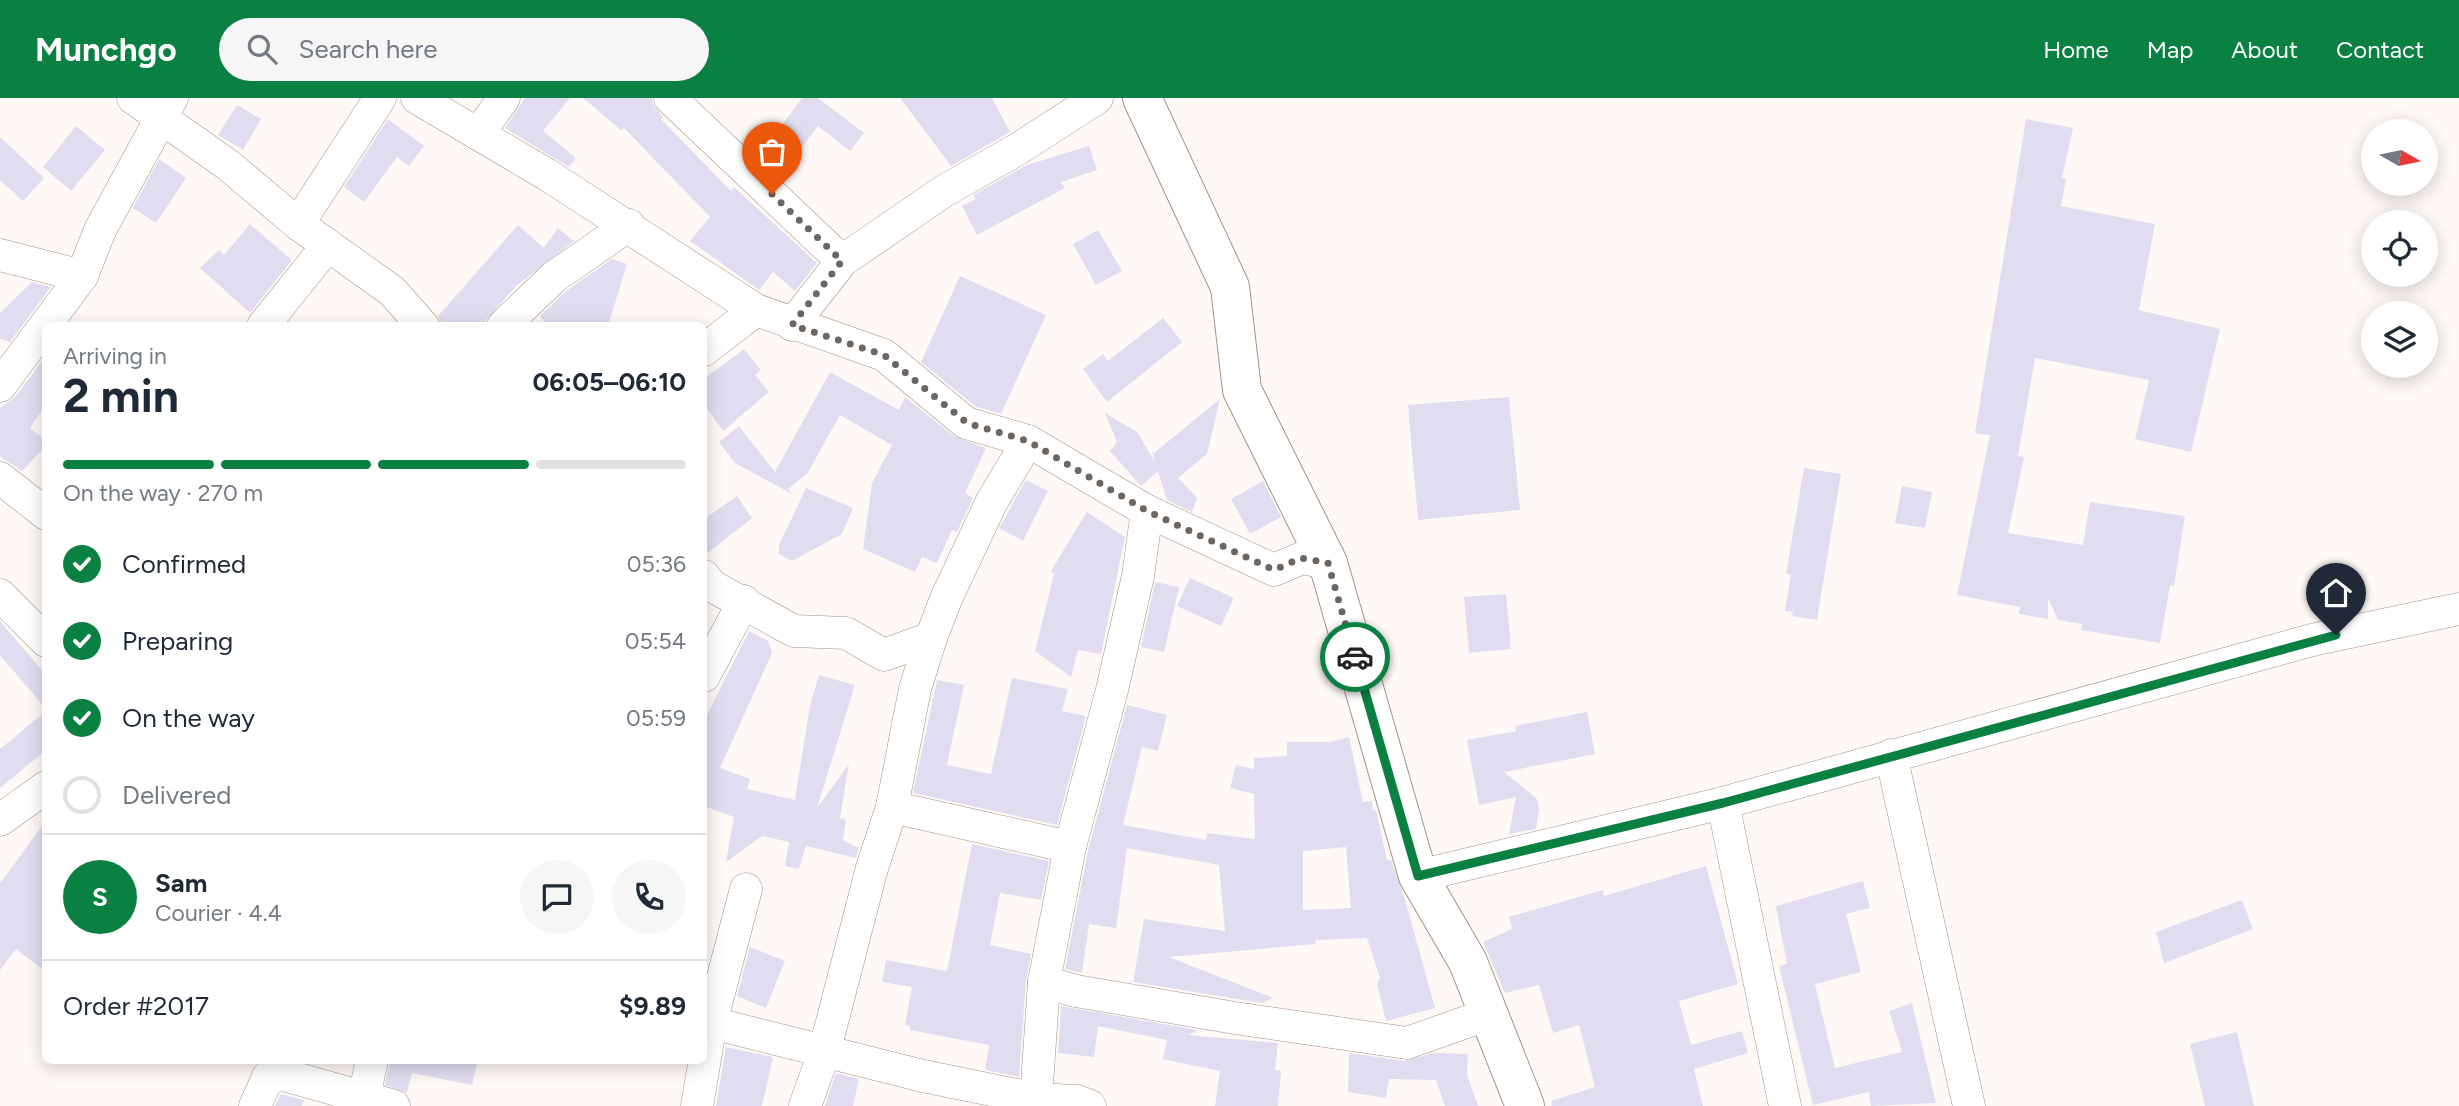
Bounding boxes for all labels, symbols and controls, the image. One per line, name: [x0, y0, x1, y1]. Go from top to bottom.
search box: [219, 18, 709, 81]
text: Munchgo: [35, 30, 177, 69]
icon: search: [243, 30, 281, 68]
text: Search here: [299, 33, 438, 65]
text: Home: [2043, 35, 2109, 64]
text: Map: [2147, 35, 2193, 64]
text: About: [2231, 35, 2298, 64]
text: Contact: [2336, 35, 2424, 64]
north arrow: [2361, 119, 2438, 196]
map controls: [2361, 119, 2438, 378]
pin: [742, 122, 802, 194]
icon: bag: [753, 133, 791, 171]
button: locate: [2361, 210, 2438, 287]
button: layers: [2361, 301, 2438, 378]
text: Arriving in: [63, 342, 167, 370]
text: 06:05–06:10: [532, 366, 686, 398]
text: 2 min: [63, 368, 179, 424]
text: On the way · 270 m: [63, 479, 263, 507]
icon: check: [63, 545, 101, 583]
text: Confirmed: [122, 548, 246, 580]
text: 05:36: [627, 550, 686, 578]
pin: [2306, 563, 2366, 635]
icon: home: [2317, 574, 2355, 612]
icon: check: [63, 622, 101, 660]
courier: [1320, 622, 1390, 692]
text: Preparing: [122, 625, 233, 657]
text: 05:54: [625, 627, 686, 655]
icon: car: [1336, 638, 1374, 676]
icon: check: [63, 699, 101, 737]
text: On the way: [122, 702, 255, 734]
text: 05:59: [626, 704, 686, 732]
text: Delivered: [122, 779, 231, 811]
button: chat: [520, 860, 594, 934]
button: phone: [612, 860, 686, 934]
text: Sam: [155, 867, 207, 899]
text: S: [92, 881, 108, 913]
text: Courier · 4.4: [155, 899, 282, 927]
text: Order #2017: [63, 990, 209, 1022]
text: $9.89: [619, 990, 686, 1022]

